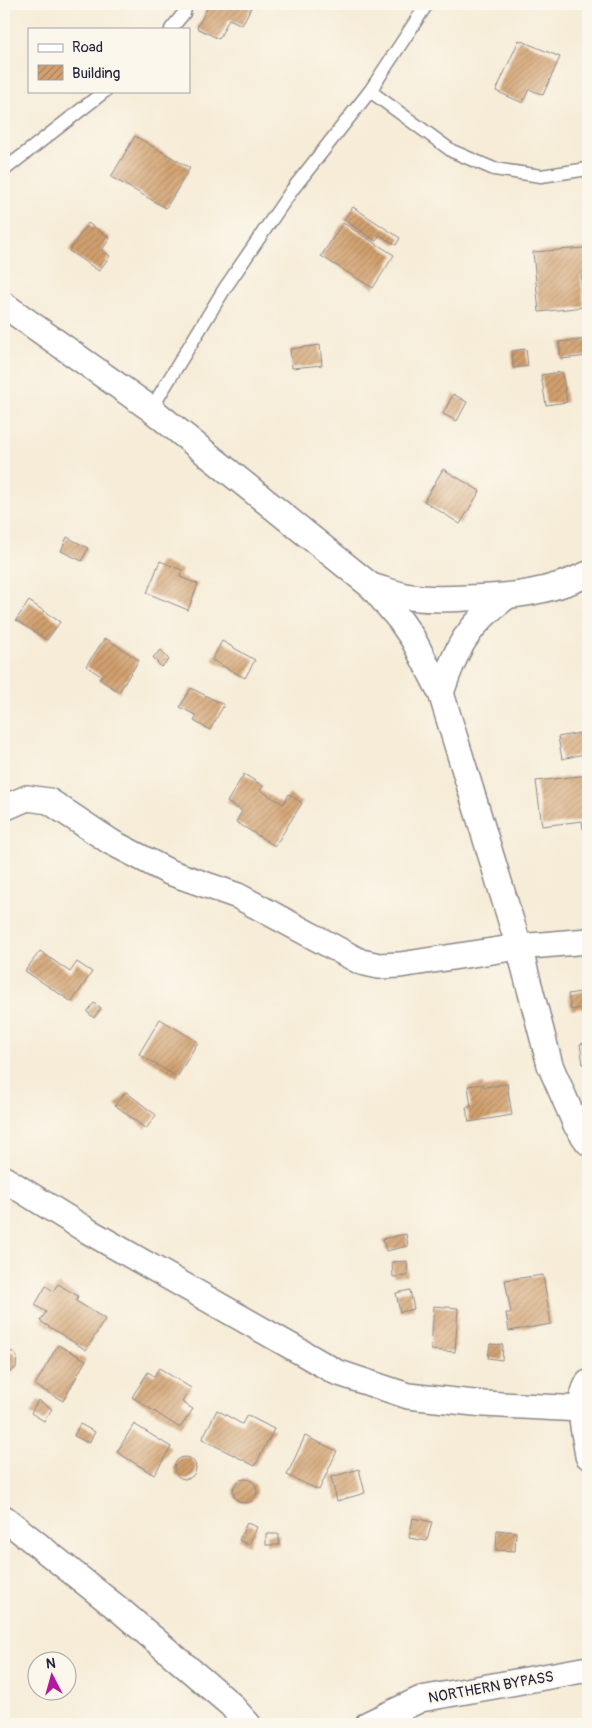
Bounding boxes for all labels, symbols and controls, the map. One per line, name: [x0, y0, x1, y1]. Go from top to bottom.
legend: [28, 28, 190, 92]
text: Road: [72, 38, 103, 57]
text: Building: [72, 64, 120, 83]
north arrow: [28, 1650, 78, 1700]
text: N: [45, 1655, 56, 1673]
street label: NORTHERN BYPASS: [427, 1667, 555, 1708]

